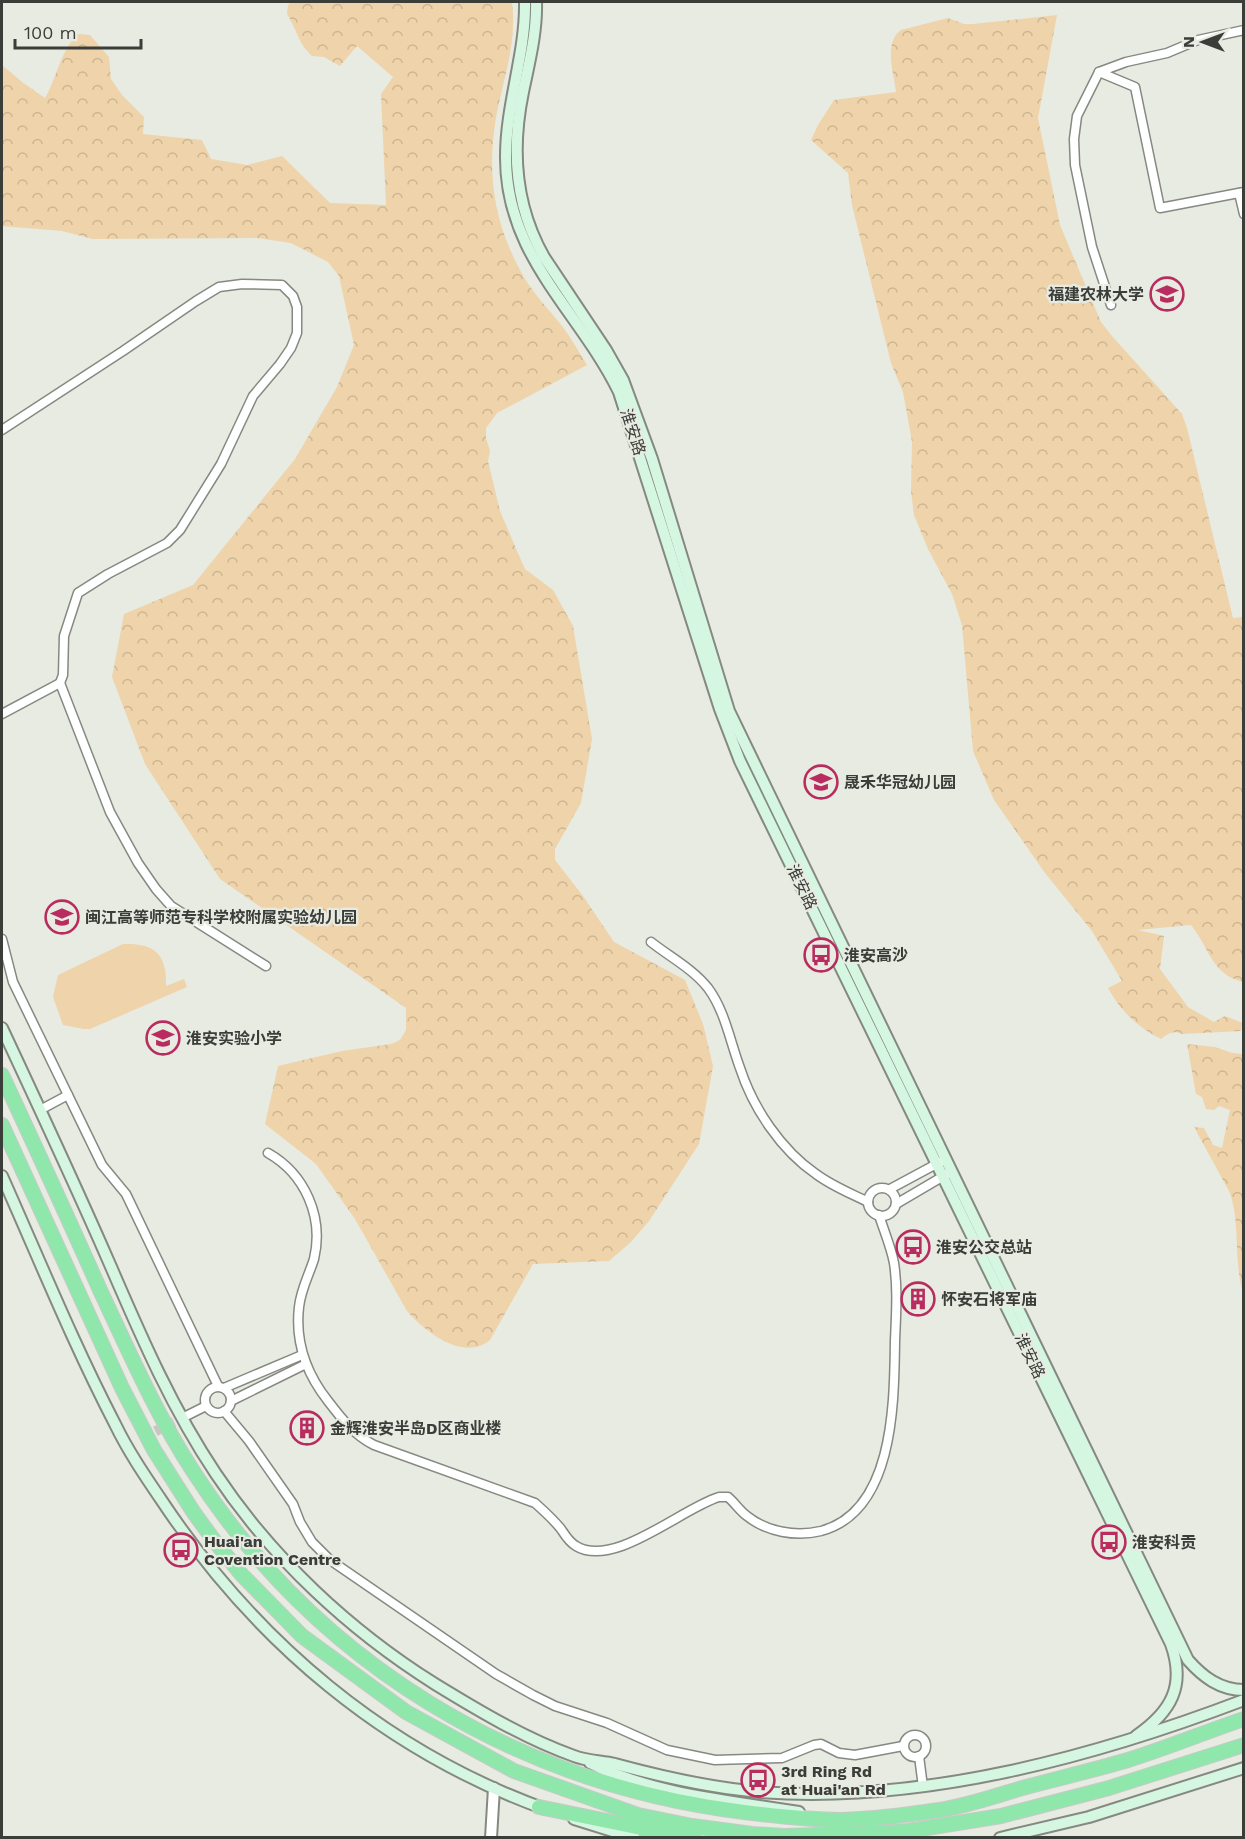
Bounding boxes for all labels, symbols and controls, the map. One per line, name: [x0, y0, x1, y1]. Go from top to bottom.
scale bar: [15, 12, 141, 50]
north arrow: [1173, 12, 1233, 72]
text: 100 m: [24, 22, 77, 43]
text: N: [1179, 36, 1198, 48]
school or university icon: 福建农林大学: [1149, 276, 1185, 312]
place label: 福建农林大学: [1048, 285, 1144, 304]
street label: 淮安路: [617, 406, 649, 458]
school or university icon: 晟禾华冠幼儿园: [803, 764, 839, 800]
place label: 晟禾华冠幼儿园: [844, 773, 956, 792]
street label: 淮安路: [783, 861, 821, 913]
school or university icon: 闽江高等师范专科学校附属实验幼儿园: [44, 899, 80, 935]
place label: 闽江高等师范专科学校附属实验幼儿园: [85, 908, 357, 927]
bus stop icon: 淮安高沙: [803, 937, 839, 973]
place label: 淮安高沙: [844, 946, 908, 965]
school or university icon: 淮安实验小学: [145, 1020, 181, 1056]
place label: 淮安实验小学: [186, 1029, 282, 1048]
bus stop icon: 淮安公交总站: [895, 1229, 931, 1265]
place label: 淮安公交总站: [936, 1238, 1032, 1257]
building icon: 怀安石将军庙: [900, 1281, 936, 1317]
place label: 怀安石将军庙: [941, 1290, 1037, 1309]
street label: 淮安路: [1011, 1330, 1049, 1382]
building icon: 金辉淮安半岛D区商业楼: [289, 1410, 325, 1446]
place label: 金辉淮安半岛D区商业楼: [330, 1419, 502, 1438]
bus stop icon: 淮安科贡: [1091, 1524, 1127, 1560]
bus stop icon: Huai'an Covention Centre: [163, 1532, 199, 1568]
place label: Huai'an Covention Centre: [204, 1532, 341, 1569]
place label: 淮安科贡: [1132, 1533, 1196, 1552]
bus stop icon: 3rd Ring Rd at Huai'an Rd: [740, 1762, 776, 1798]
place label: 3rd Ring Rd at Huai'an Rd: [781, 1762, 886, 1799]

